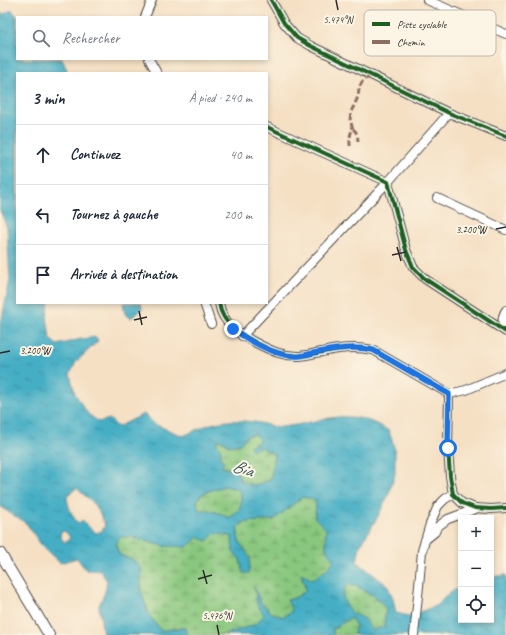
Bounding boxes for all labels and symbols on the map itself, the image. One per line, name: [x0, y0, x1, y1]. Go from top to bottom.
legend: [364, 10, 496, 56]
text: 5.474°N: [324, 13, 354, 26]
text: Piste cyclable: [397, 17, 448, 31]
text: Chemin: [397, 35, 426, 49]
text: 3.200°W: [456, 223, 488, 236]
route end: [224, 320, 242, 338]
text: 3.200°W: [20, 344, 52, 357]
route start: [439, 439, 457, 457]
water label: Bia: [230, 454, 258, 482]
text: 5.476°N: [203, 609, 233, 622]

